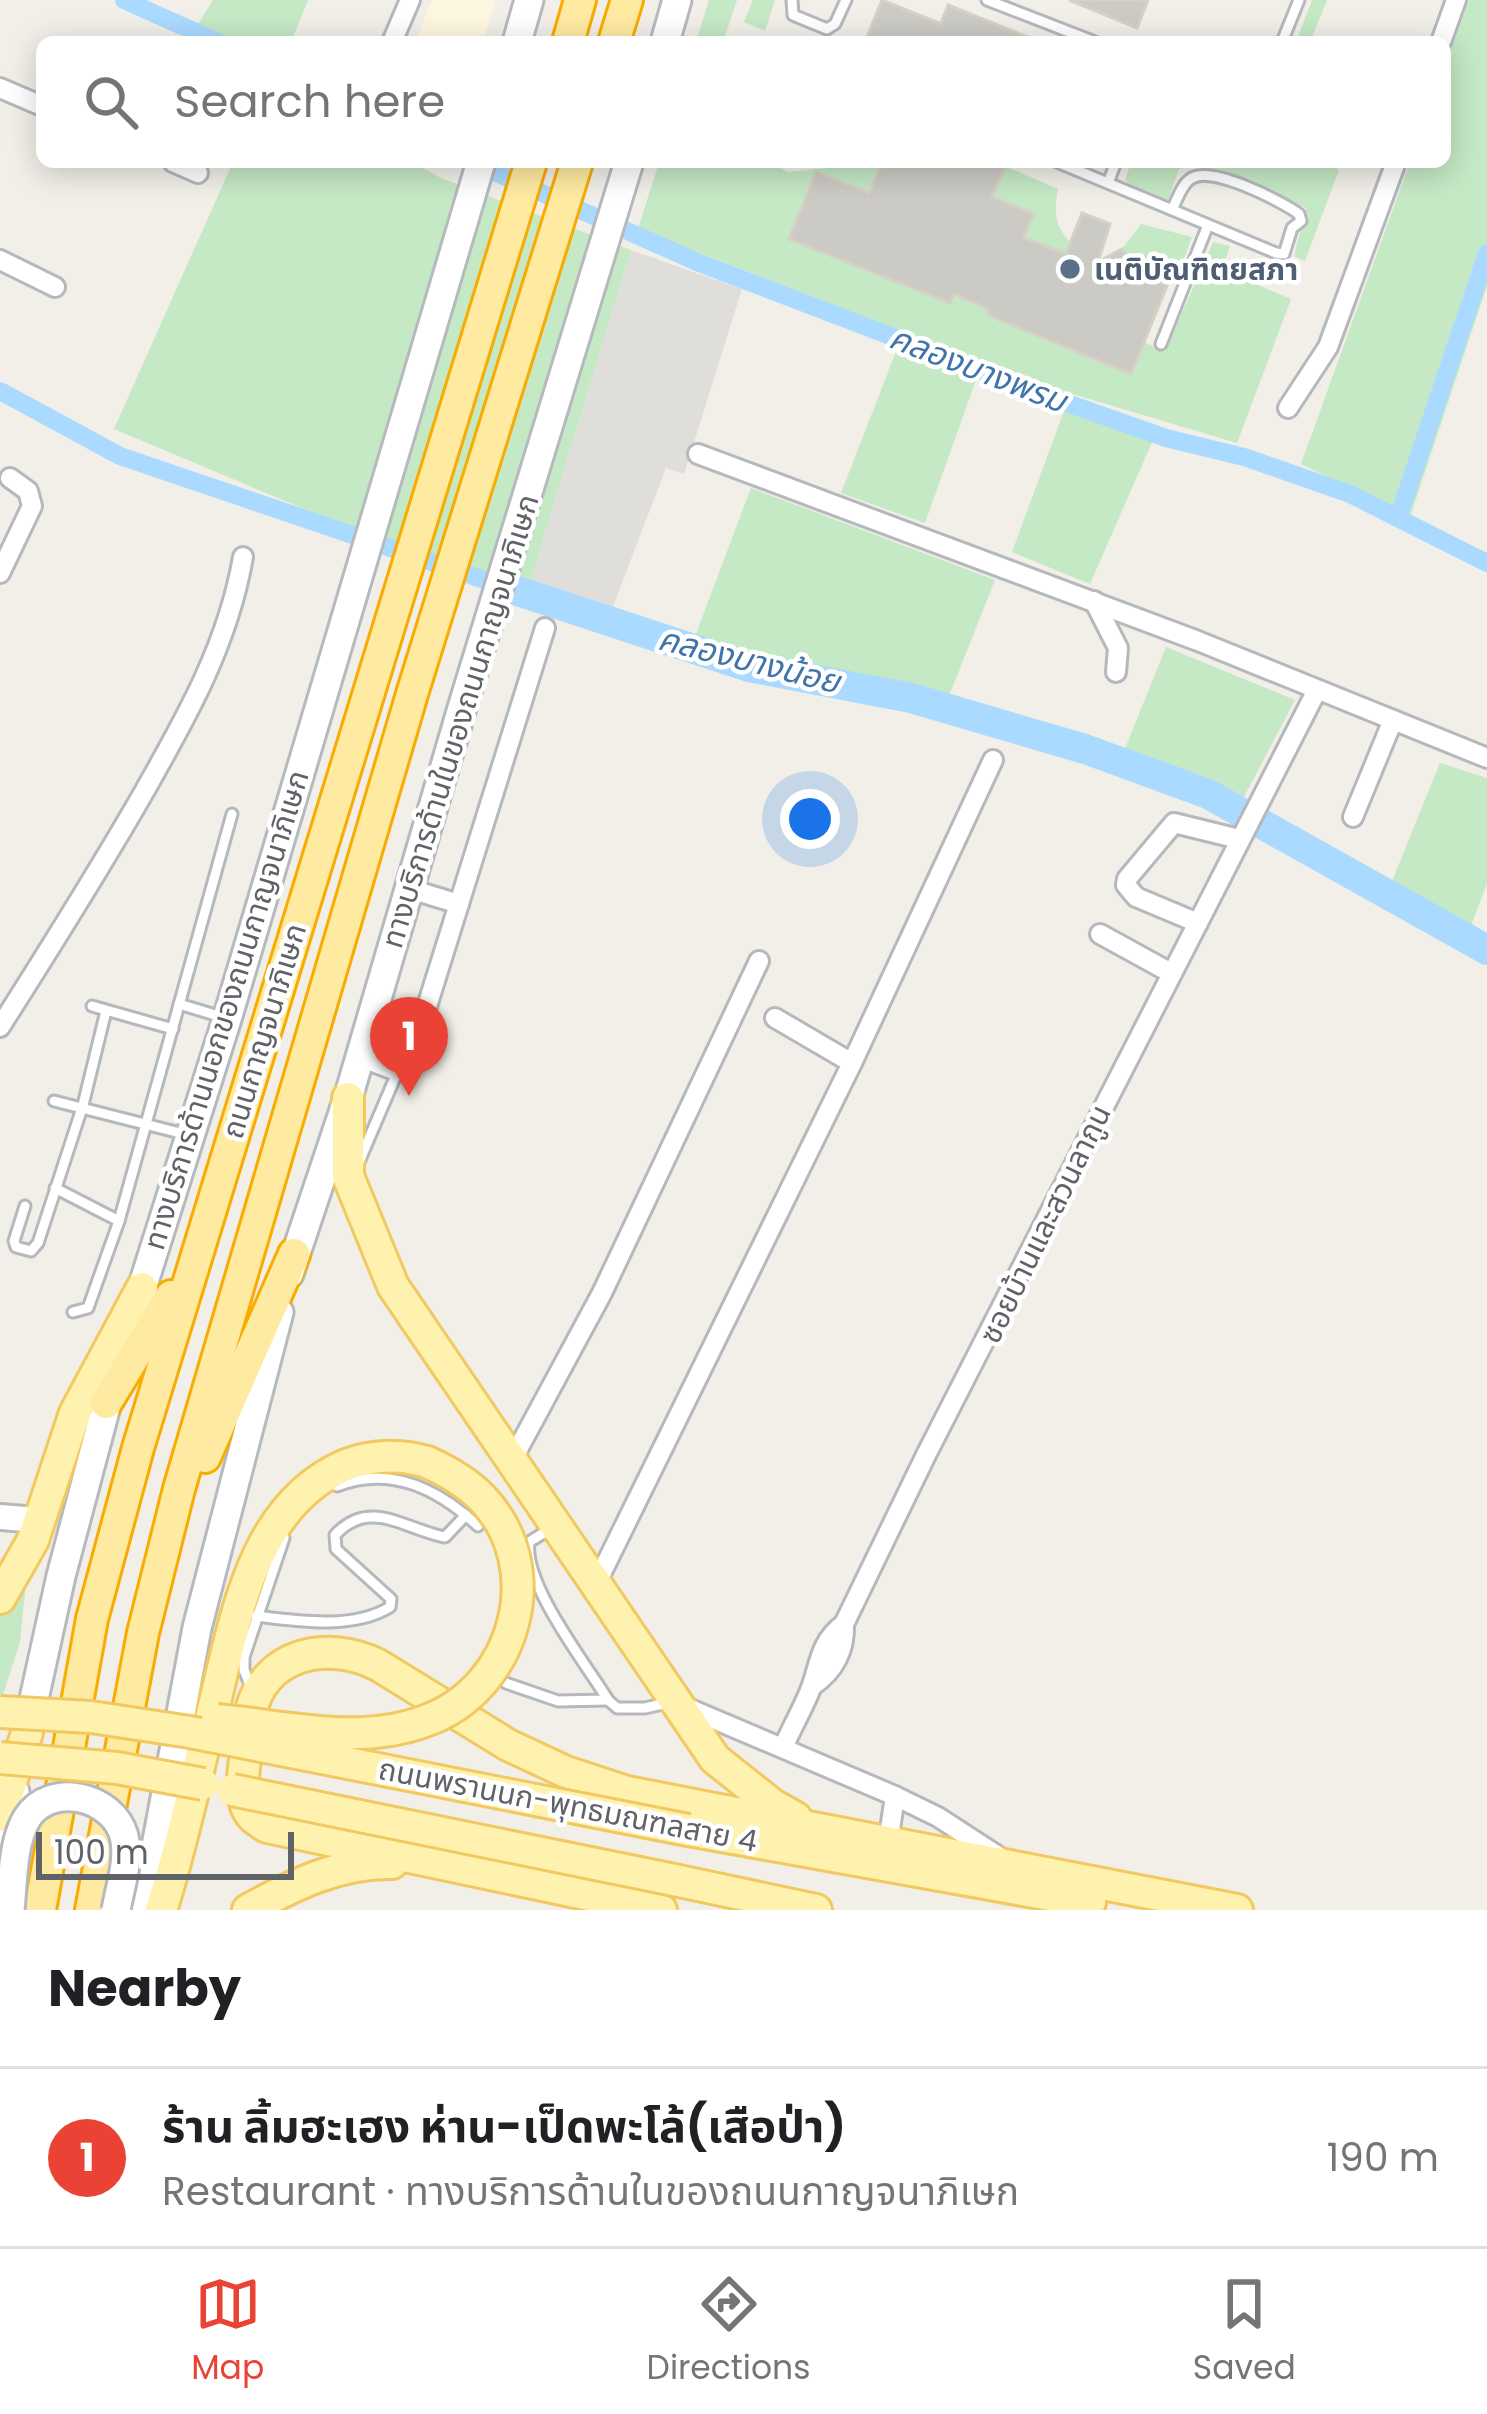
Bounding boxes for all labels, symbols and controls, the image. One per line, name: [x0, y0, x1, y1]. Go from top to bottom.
search box: [36, 36, 1451, 168]
icon: search: [78, 69, 144, 135]
text: Search here: [174, 70, 445, 133]
place label: เนติบัณฑิตยสภา: [1094, 248, 1298, 291]
marker: เนติบัณฑิตยสภา: [1057, 256, 1083, 282]
water label: คลองบางพรม: [883, 314, 1076, 425]
street label: ทางบริการด้านในของถนนกาญจนาภิเษก: [370, 489, 550, 953]
water label: คลองบางน้อย: [653, 615, 847, 706]
street label: ทางบริการด้านนอกของถนนกาญจนาภิเษก: [136, 766, 316, 1254]
your location: [780, 789, 840, 849]
street label: ถนนกาญจนาภิเษก: [214, 919, 314, 1143]
pin: 1: [370, 997, 448, 1096]
street label: ซอยบ้านและสวนลากูน: [969, 1098, 1121, 1350]
street label: ถนนพรานนก-พุทธมณฑลสาย 4: [375, 1747, 761, 1863]
scale bar: [36, 1826, 294, 1879]
text: 100 m: [54, 1829, 149, 1876]
text: Nearby: [48, 1952, 241, 2024]
text: ร้าน ลิ้มฮะเฮง ห่าน-เป็ดพะโล้(เสือป่า): [162, 2095, 846, 2158]
text: 1: [80, 2130, 94, 2185]
text: 190 m: [1327, 2130, 1439, 2185]
text: Restaurant · ทางบริการด้านในของถนนกาญจนาภิเษก: [162, 2164, 1019, 2219]
tab: Map: [191, 2271, 264, 2393]
tab: Directions: [647, 2271, 810, 2393]
tab: Saved: [1193, 2271, 1296, 2393]

